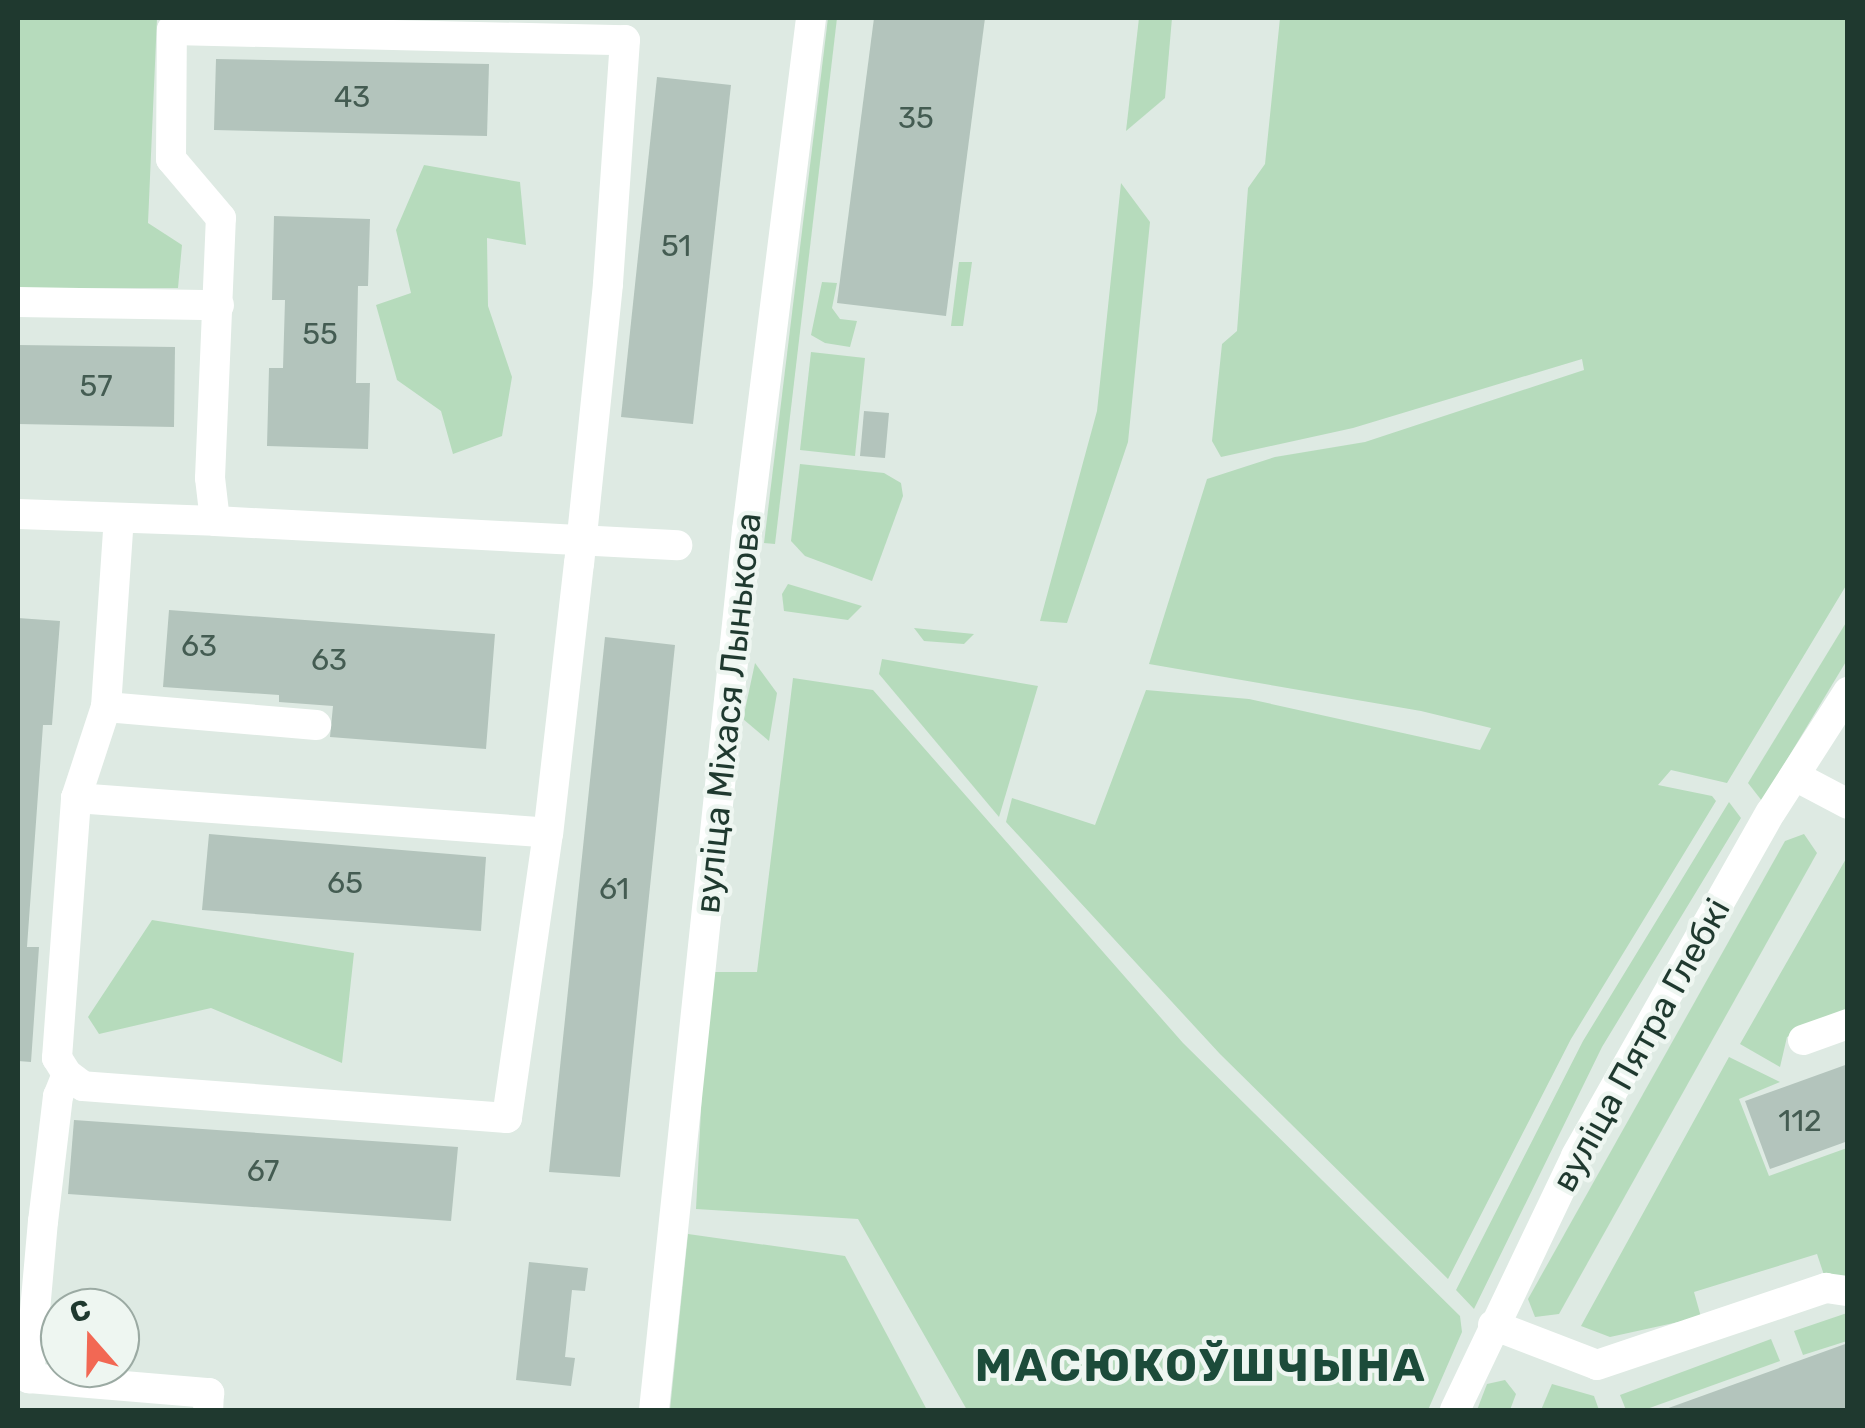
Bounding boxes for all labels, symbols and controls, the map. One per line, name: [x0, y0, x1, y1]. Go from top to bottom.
house number: 43: [334, 79, 370, 115]
house number: 35: [898, 100, 934, 136]
house number: 51: [661, 228, 691, 264]
house number: 55: [302, 316, 338, 352]
house number: 57: [79, 368, 113, 404]
street label: вуліца Міхася Лынькова: [686, 511, 770, 915]
house number: 63: [181, 628, 217, 664]
house number: 63: [311, 642, 347, 678]
house number: 65: [327, 865, 363, 901]
house number: 61: [599, 871, 629, 907]
street label: вуліца Пятра Глебкі: [1543, 891, 1739, 1199]
house number: 112: [1778, 1103, 1822, 1139]
house number: 67: [247, 1153, 279, 1189]
north arrow: [40, 1288, 140, 1388]
text: С: [65, 1292, 95, 1330]
district label: МАСЮКОЎШЧЫНА: [975, 1339, 1427, 1393]

